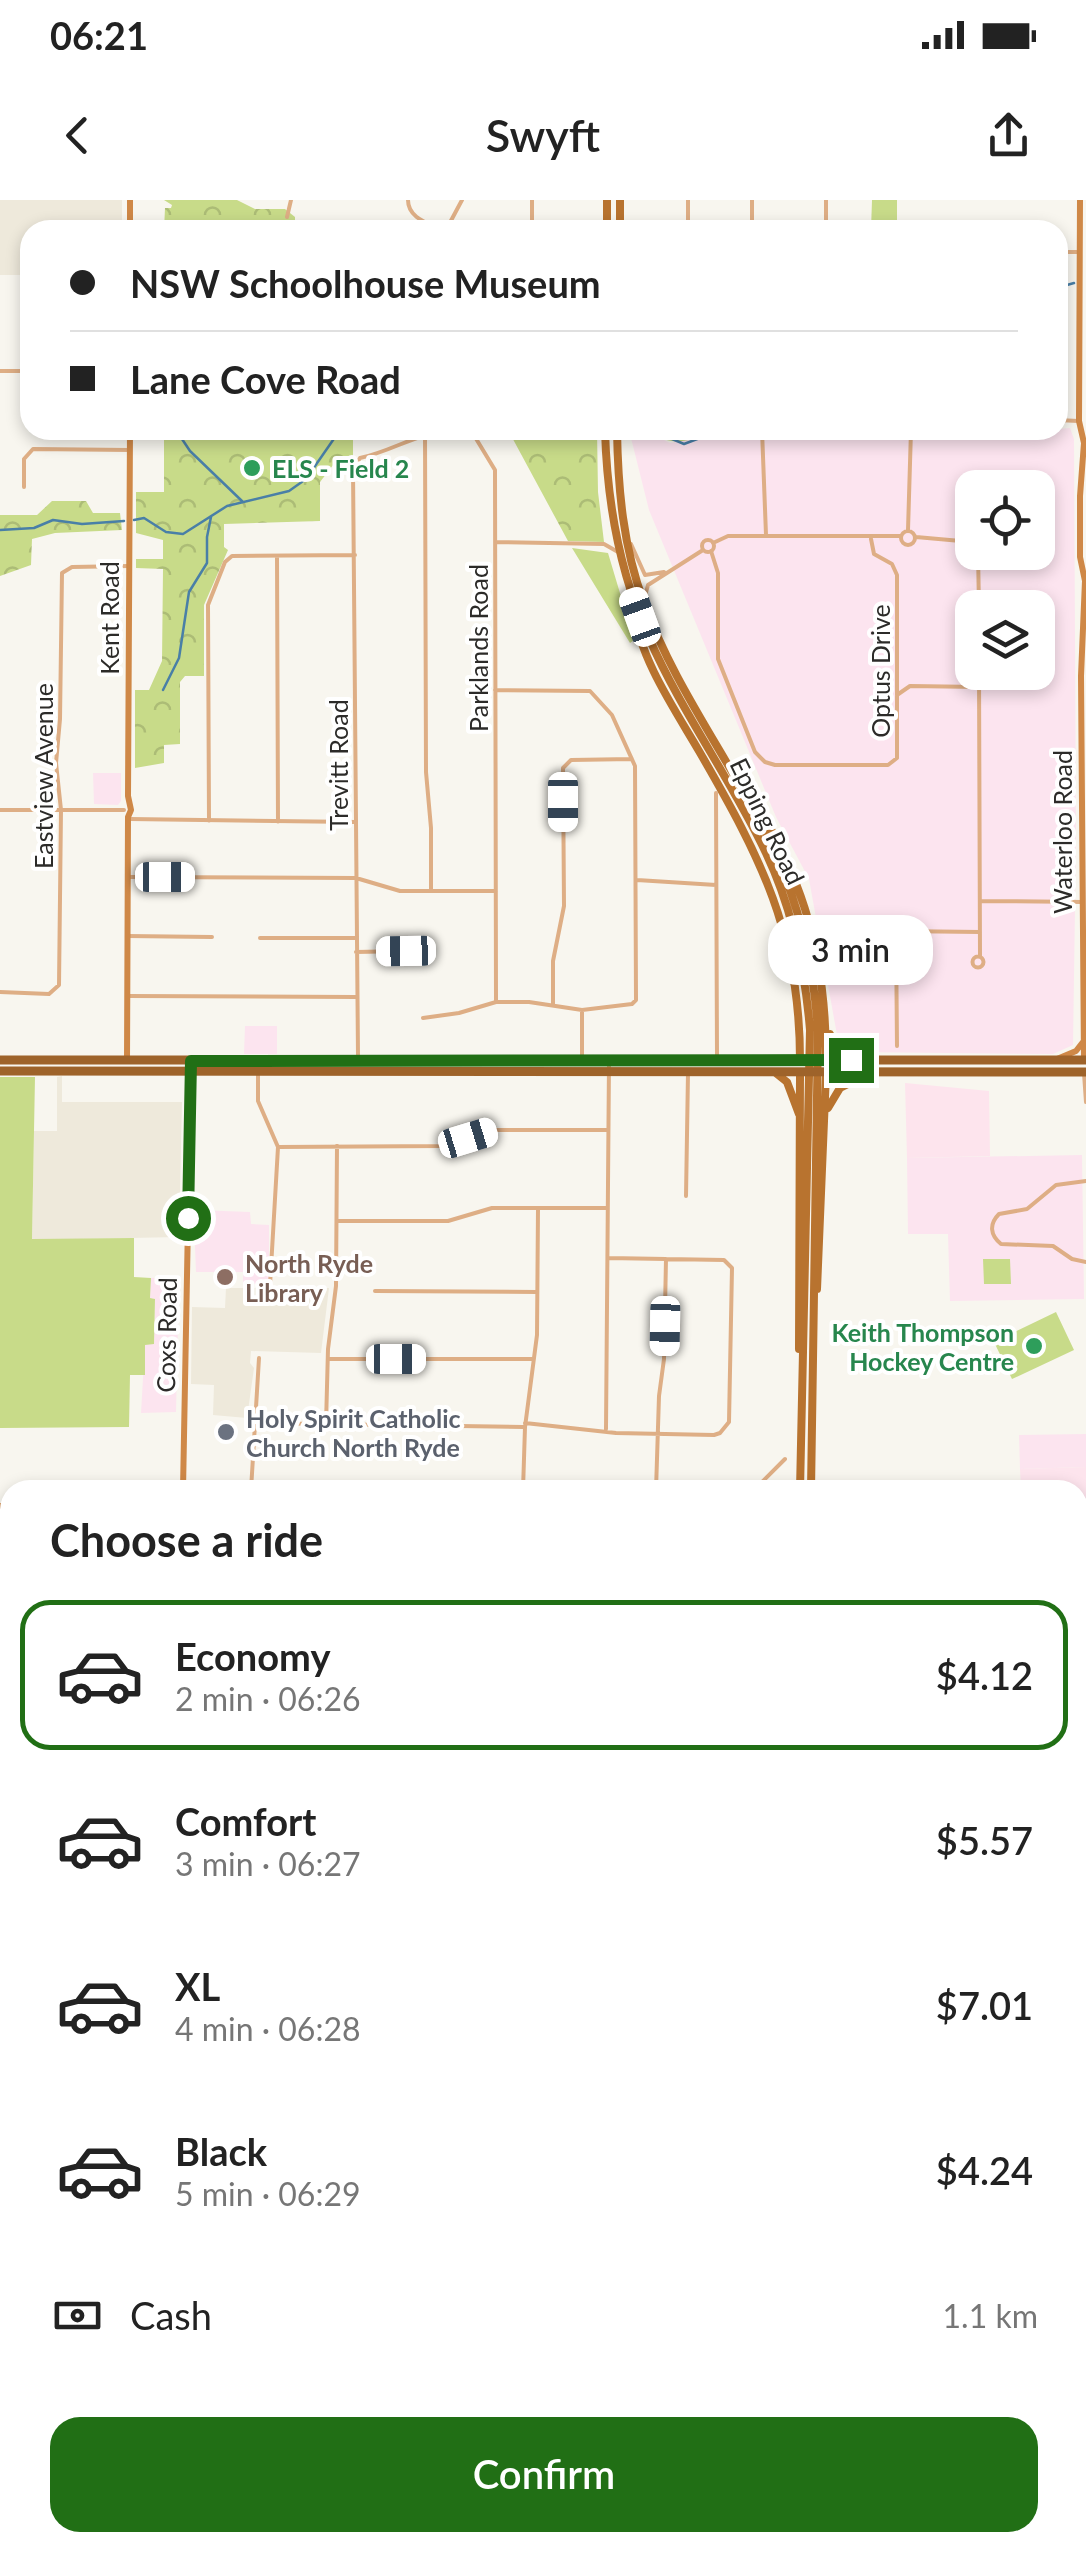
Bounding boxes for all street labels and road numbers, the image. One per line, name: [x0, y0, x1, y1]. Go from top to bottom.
street label: Kent Road: [94, 561, 124, 675]
street label: Parklands Road: [463, 564, 493, 732]
street label: Optus Drive: [865, 604, 895, 738]
street label: Eastview Avenue: [28, 683, 58, 869]
street label: Trevitt Road: [323, 699, 353, 831]
street label: Waterloo Road: [1047, 750, 1077, 914]
street label: Epping Road: [725, 753, 811, 889]
street label: Coxs Road: [150, 1277, 182, 1393]

